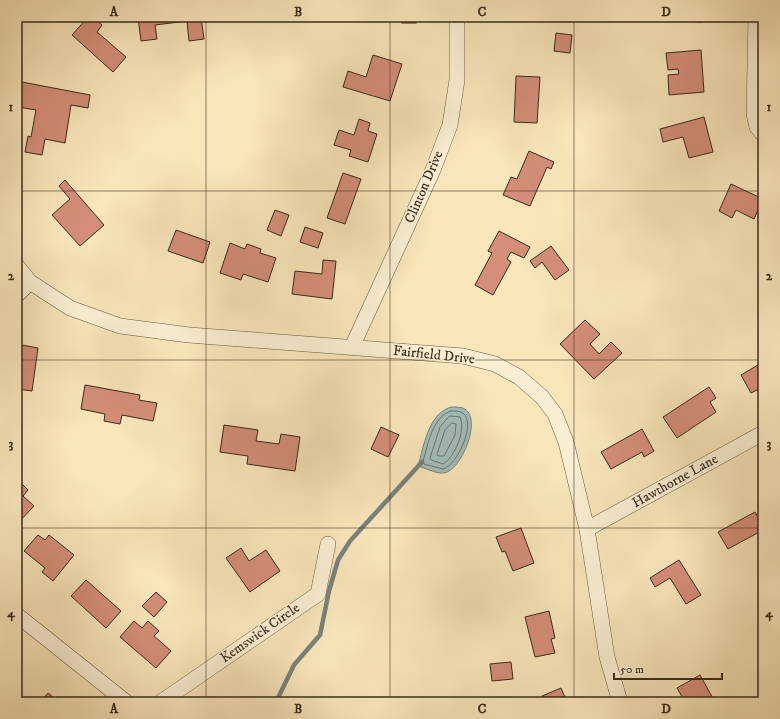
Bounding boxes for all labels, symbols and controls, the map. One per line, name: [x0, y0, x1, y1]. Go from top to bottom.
text: A: [109, 4, 119, 20]
text: B: [294, 4, 302, 20]
text: C: [478, 4, 487, 20]
text: D: [661, 4, 671, 20]
text: 1: [9, 99, 14, 115]
text: 1: [767, 99, 772, 115]
street label: Clinton Drive: [401, 148, 447, 226]
text: 2: [8, 268, 15, 284]
text: 2: [766, 268, 773, 284]
street label: Fairfield Drive: [392, 342, 476, 368]
text: 3: [9, 436, 14, 452]
text: 3: [767, 436, 772, 452]
street label: Hawthorne Lane: [629, 450, 721, 512]
street label: Kemswick Circle: [217, 599, 303, 667]
text: 4: [6, 605, 15, 622]
text: 4: [764, 605, 773, 622]
scale bar: [614, 655, 722, 681]
text: 50 m: [620, 662, 644, 677]
text: A: [109, 701, 119, 717]
text: B: [294, 701, 302, 717]
text: C: [478, 701, 487, 717]
text: D: [661, 701, 671, 717]

